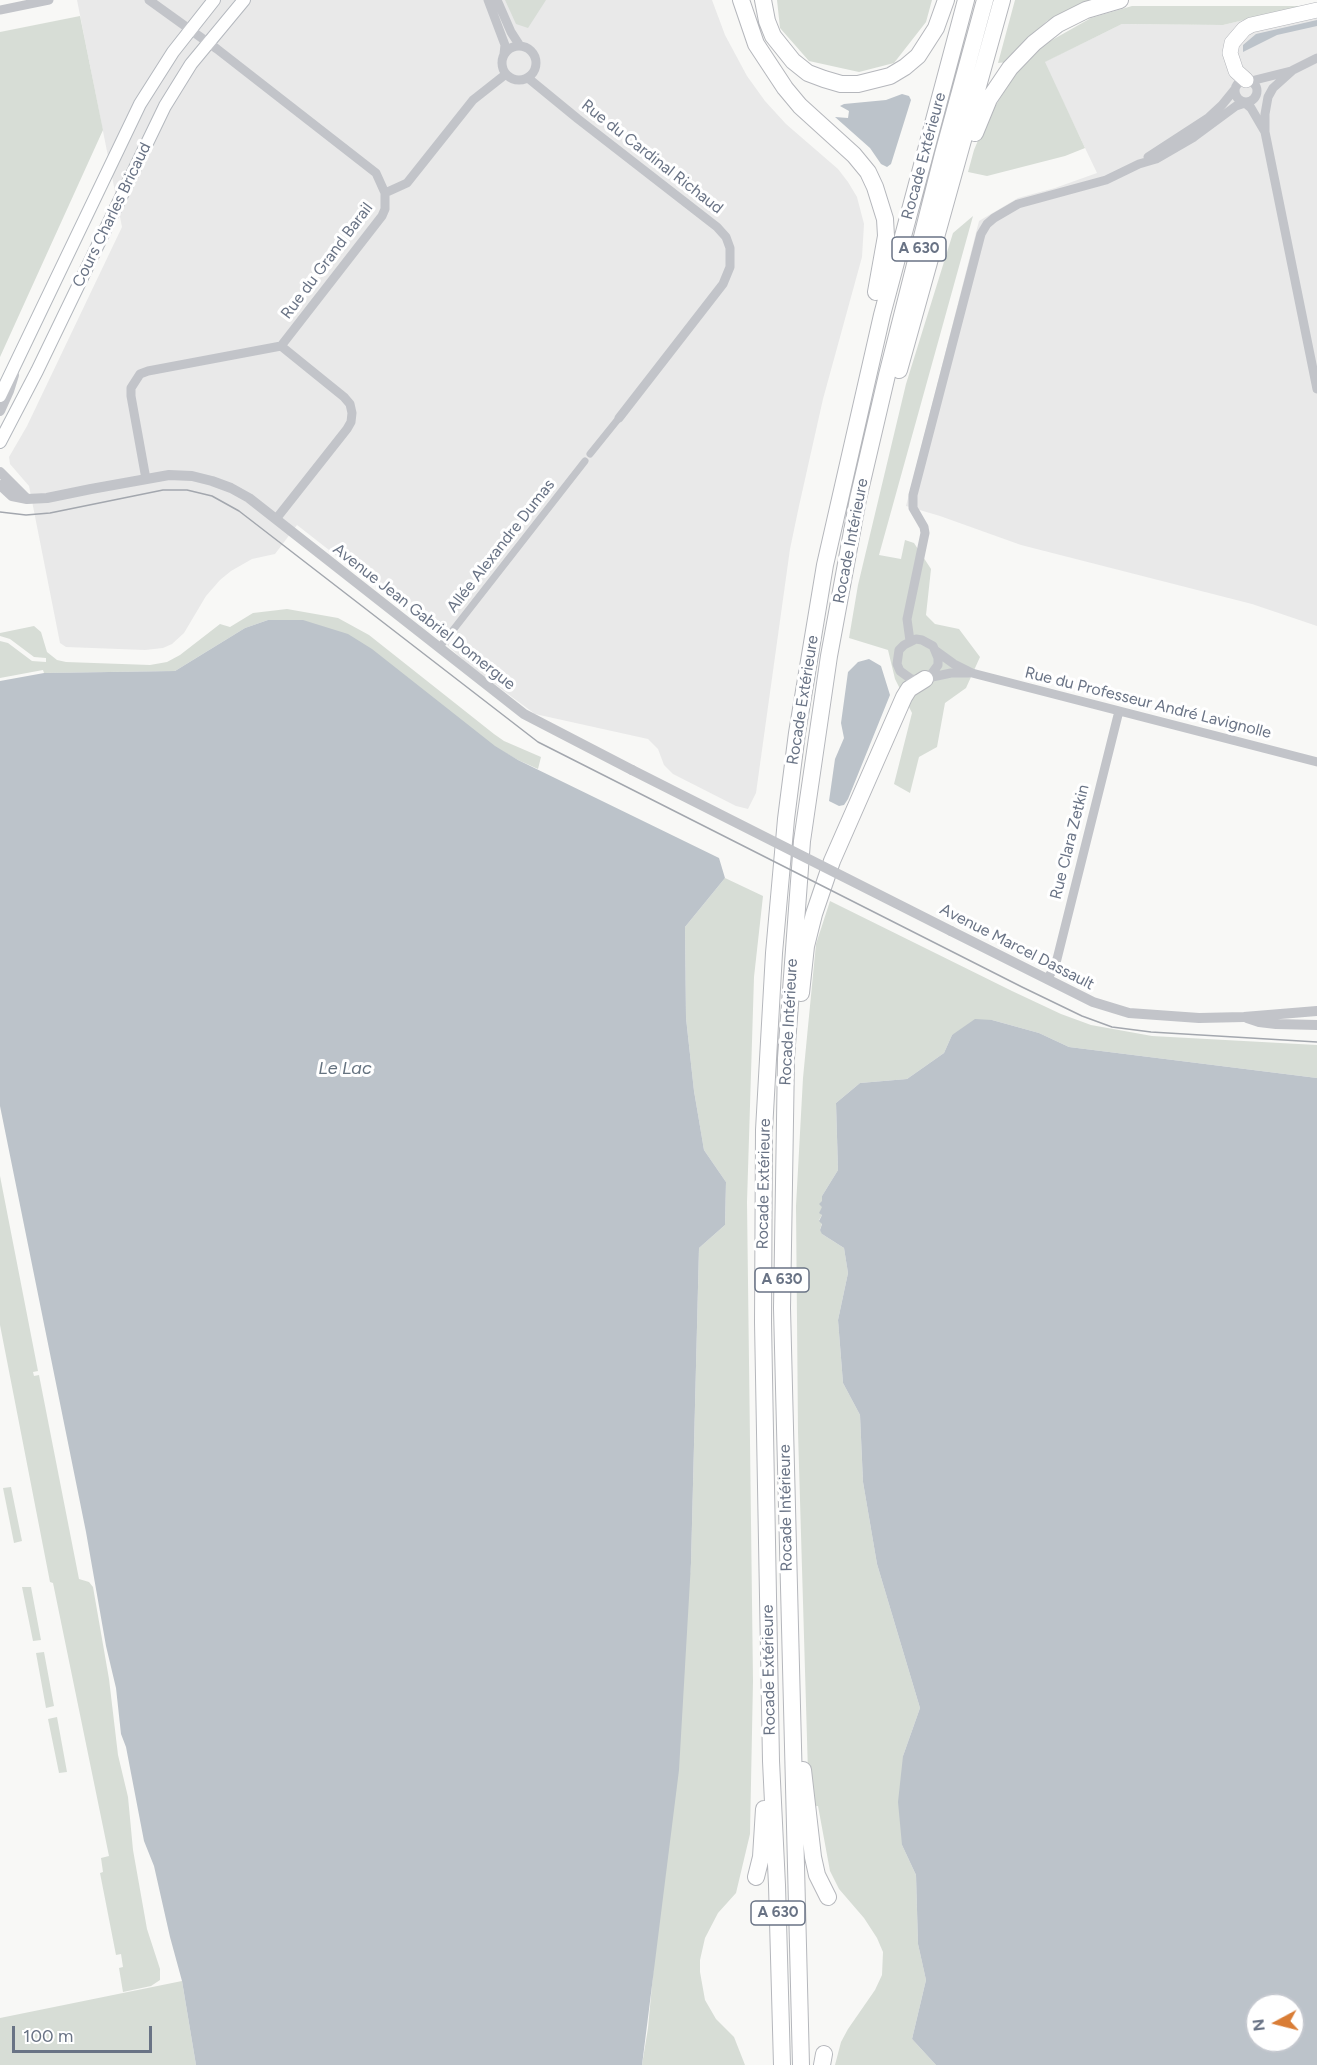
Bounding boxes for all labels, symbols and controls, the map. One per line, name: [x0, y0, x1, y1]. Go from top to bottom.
street label: Rocade Extérieure: [898, 90, 950, 222]
street label: Rue du Cardinal Richaud: [577, 96, 727, 218]
street label: Cours Charles Bricaud: [69, 140, 155, 290]
street label: Rue du Grand Barail: [277, 199, 377, 323]
road number: A 630: [892, 237, 946, 261]
street label: Allée Alexandre Dumas: [443, 476, 559, 616]
street label: Rocade Intérieure: [829, 477, 873, 605]
street label: Avenue Jean Gabriel Domergue: [329, 540, 519, 694]
street label: Rocade Extérieure: [783, 634, 823, 766]
street label: Rue du Professeur André Lavignolle: [1023, 663, 1273, 743]
street label: Rue Clara Zetkin: [1046, 783, 1094, 901]
street label: Avenue Marcel Dassault: [937, 900, 1097, 994]
street label: Rocade Intérieure: [776, 958, 802, 1086]
water label: Le Lac: [318, 1058, 372, 1080]
street label: Rocade Extérieure: [753, 1118, 775, 1250]
road number: A 630: [755, 1268, 809, 1292]
street label: Rocade Intérieure: [775, 1444, 797, 1572]
street label: Rocade Extérieure: [758, 1604, 780, 1736]
road number: A 630: [751, 1901, 805, 1925]
north arrow: [1245, 1993, 1305, 2053]
scale bar: [15, 2014, 154, 2052]
text: N: [1248, 2018, 1269, 2032]
text: 100 m: [23, 2025, 73, 2047]

